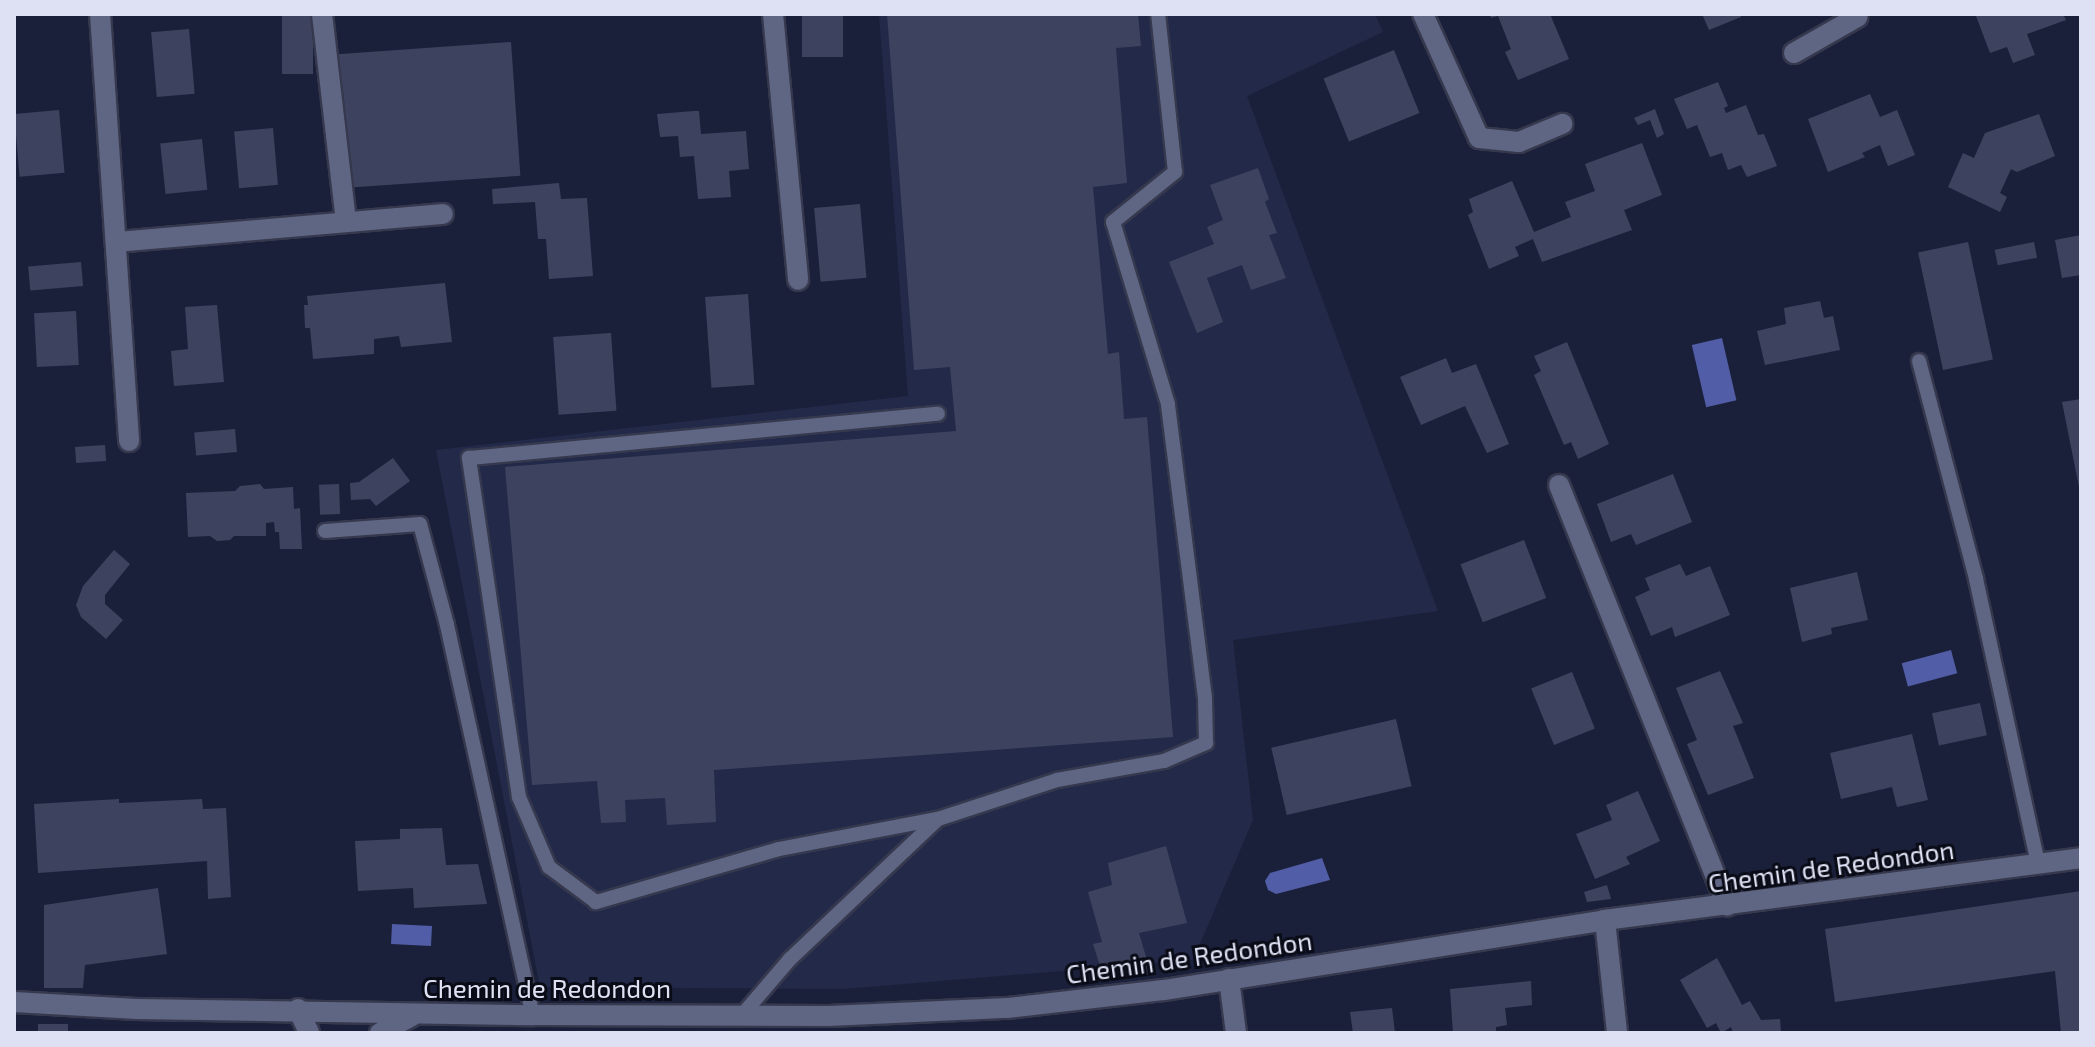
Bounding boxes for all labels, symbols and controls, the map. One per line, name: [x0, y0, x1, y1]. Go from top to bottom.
street label: Chemin de Redondon: [1706, 833, 1956, 899]
street label: Chemin de Redondon: [1064, 924, 1314, 990]
street label: Chemin de Redondon: [423, 972, 671, 1004]

